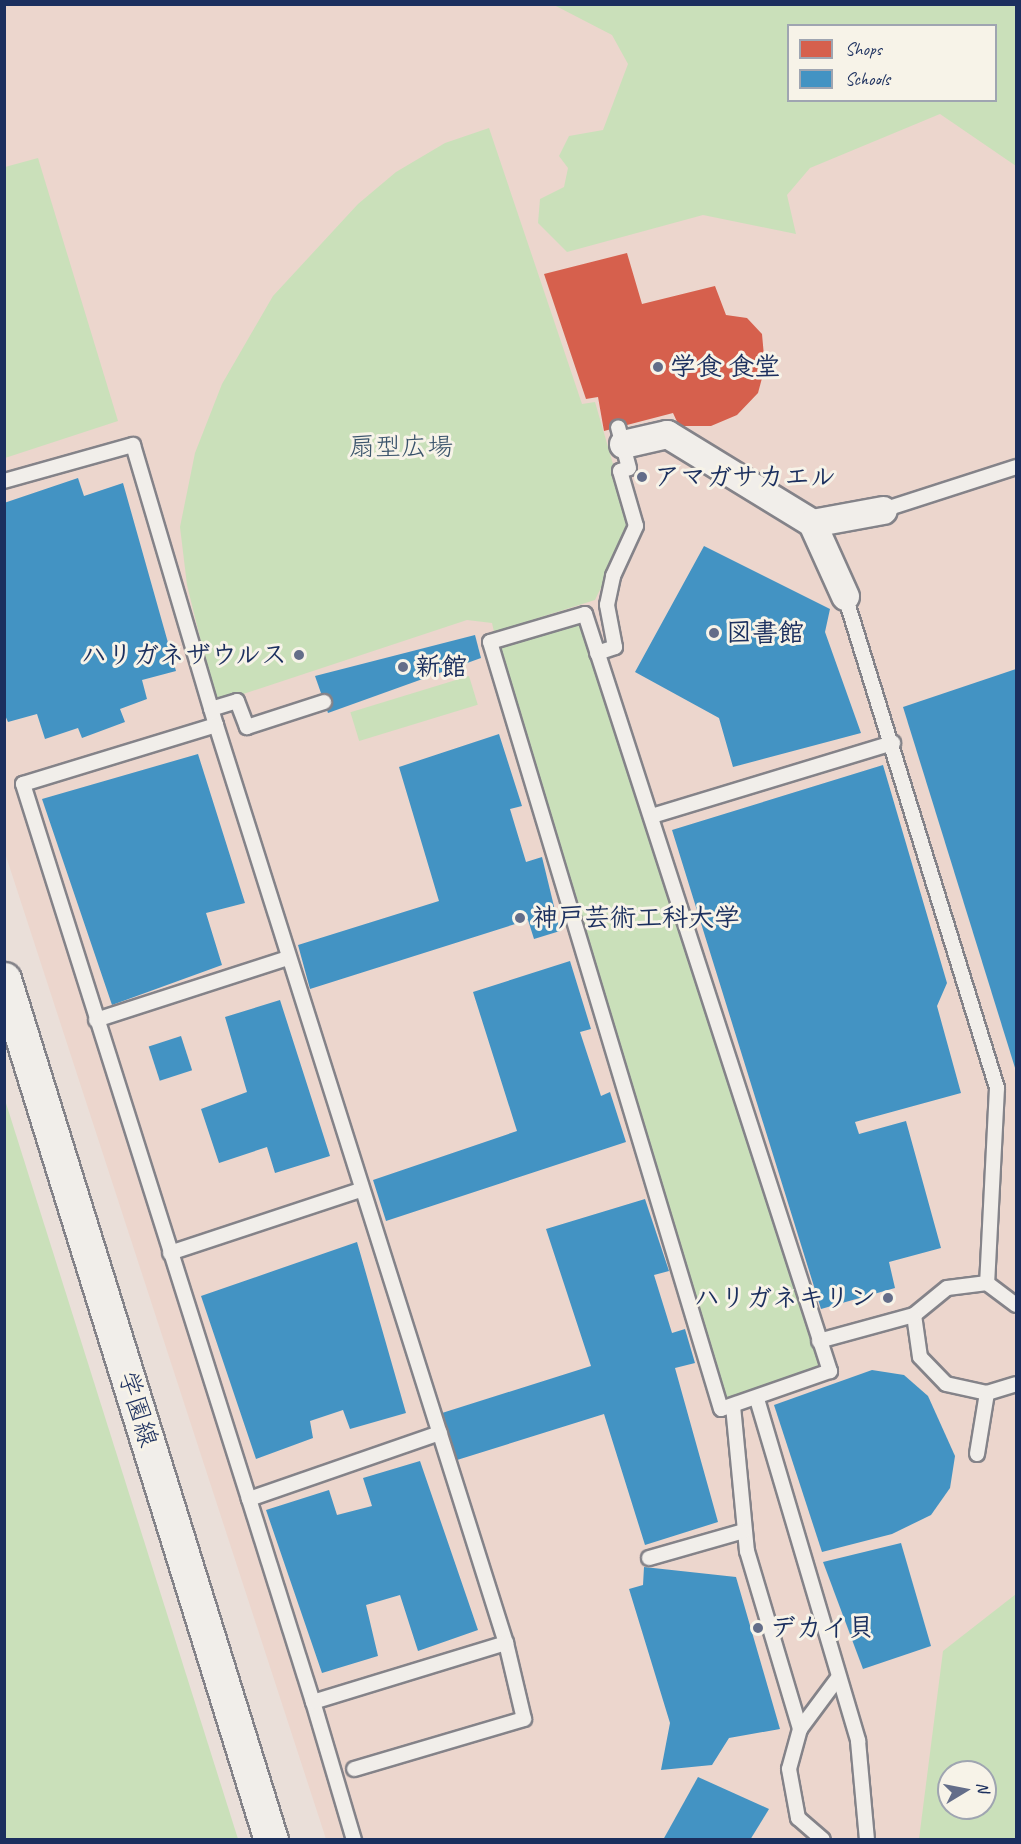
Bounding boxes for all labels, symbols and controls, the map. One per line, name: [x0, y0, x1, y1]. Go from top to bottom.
legend: [787, 24, 997, 102]
text: Shops: [845, 38, 882, 60]
text: Schools: [845, 68, 890, 90]
place label: 学食 食堂: [670, 351, 780, 383]
marker: 学食 食堂: [651, 360, 665, 374]
park label: 扇型広場: [349, 431, 453, 463]
place label: アマガサカエル: [654, 461, 836, 493]
marker: アマガサカエル: [635, 470, 649, 484]
place label: 図書館: [726, 617, 804, 649]
marker: 図書館: [707, 626, 721, 640]
place label: ハリガネザウルス: [79, 639, 287, 671]
marker: ハリガネザウルス: [292, 648, 306, 662]
place label: 新館: [415, 651, 467, 683]
marker: 新館: [396, 660, 410, 674]
place label: 神戸芸術工科大学: [532, 902, 740, 934]
marker: 神戸芸術工科大学: [513, 911, 527, 925]
place label: ハリガネキリン: [694, 1282, 876, 1314]
marker: ハリガネキリン: [881, 1291, 895, 1305]
street label: 学園線: [112, 1367, 164, 1451]
place label: デカイ貝: [770, 1612, 874, 1644]
marker: デカイ貝: [751, 1621, 765, 1635]
north arrow: [937, 1760, 997, 1820]
text: N: [972, 1781, 993, 1794]

